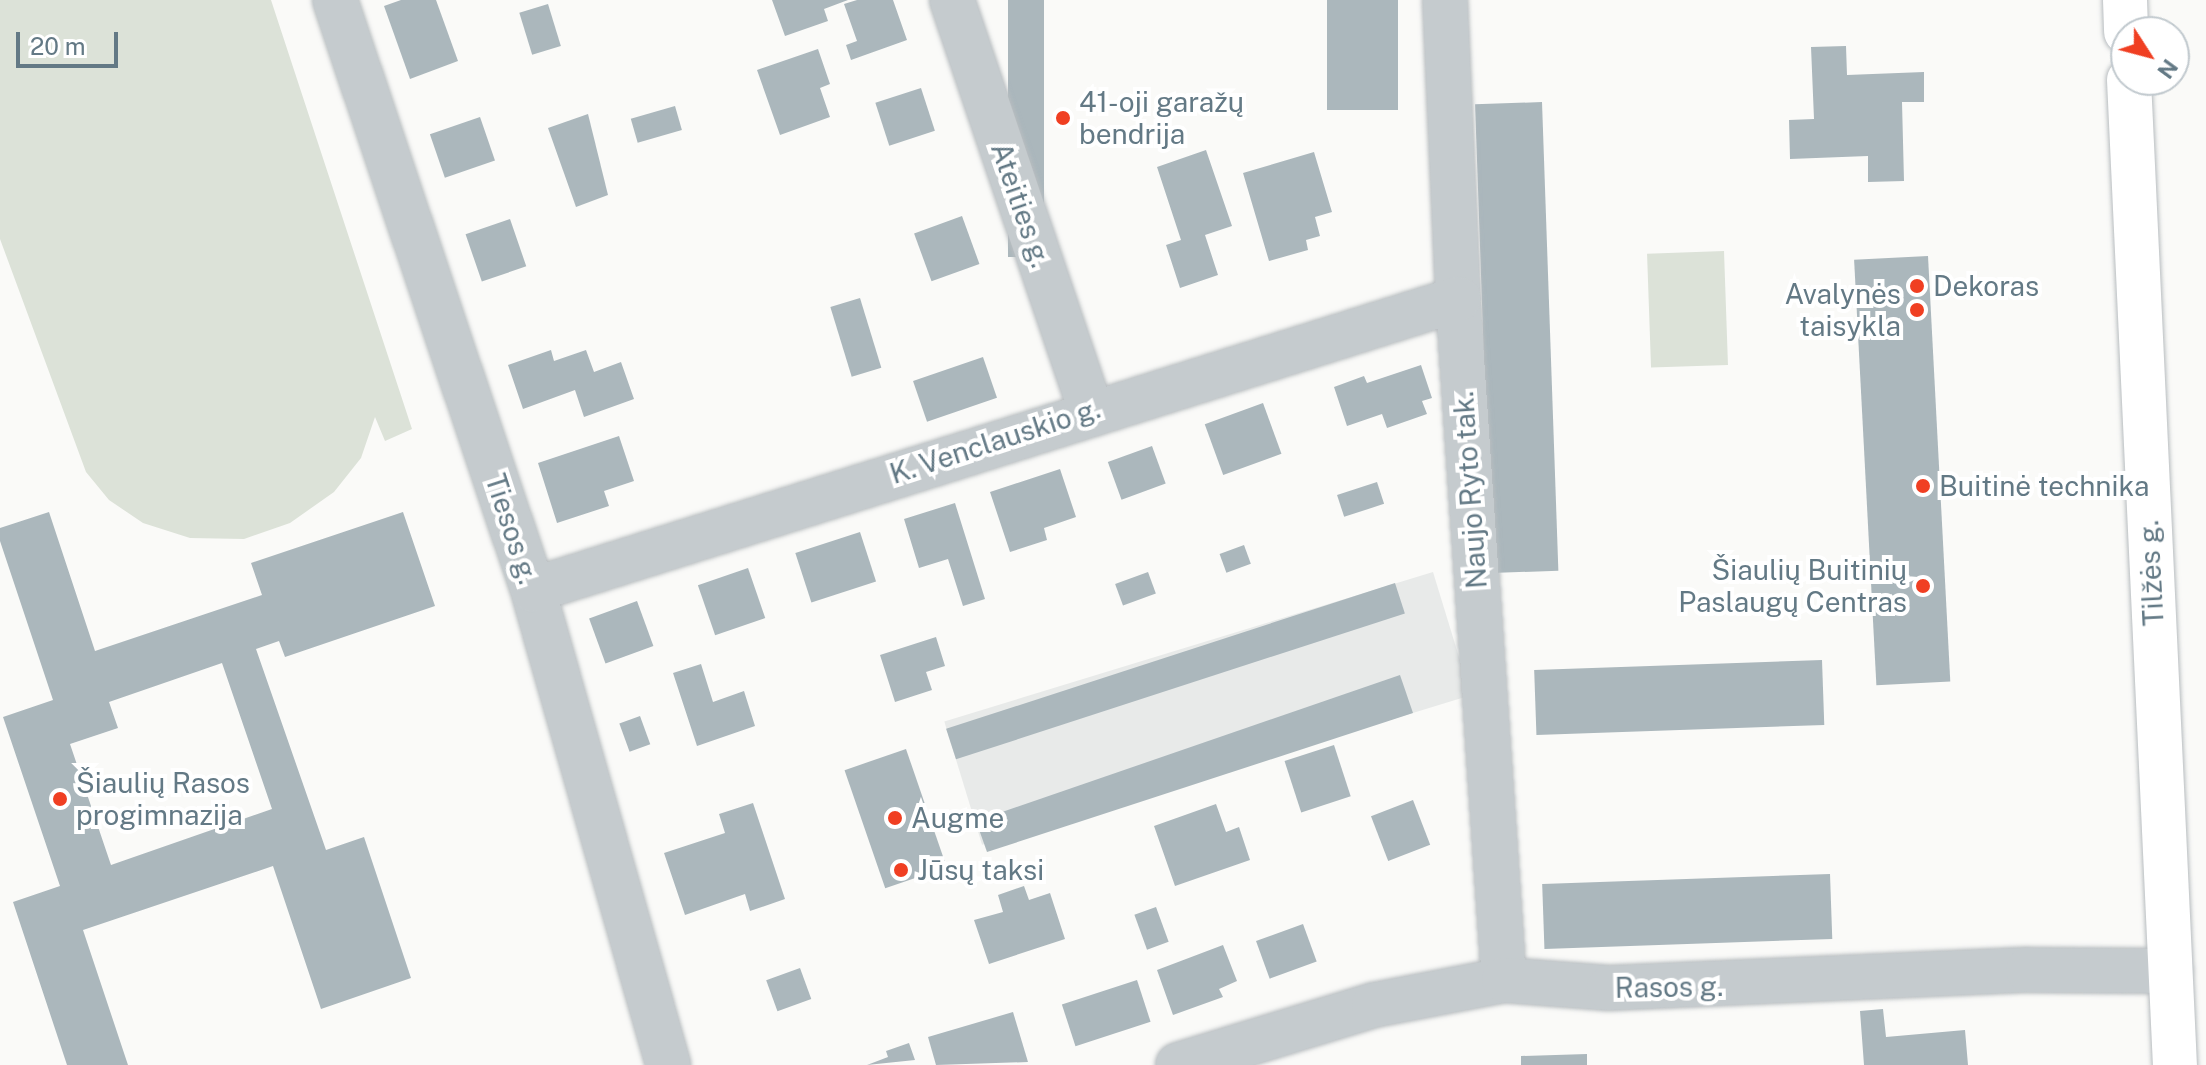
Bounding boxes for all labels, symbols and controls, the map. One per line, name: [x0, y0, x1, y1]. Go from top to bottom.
scale bar: [20, 16, 122, 66]
north arrow: [2110, 16, 2190, 96]
text: 20 m: [30, 32, 86, 60]
text: N: [2152, 54, 2183, 84]
place label: 41-oji garažų bendrija: [1079, 85, 1244, 151]
marker: 41-oji garažų bendrija: [1054, 109, 1072, 127]
street label: Ateities g.: [984, 138, 1058, 272]
place label: Dekoras: [1933, 269, 2039, 303]
place label: Avalynės taisykla: [1785, 277, 1901, 343]
marker: Dekoras: [1908, 277, 1926, 295]
marker: Avalynės taisykla: [1908, 301, 1926, 319]
street label: Naujo Ryto tak.: [1446, 390, 1494, 590]
street label: K. Venclauskio g.: [885, 391, 1105, 491]
place label: Buitinė technika: [1939, 469, 2150, 503]
street label: Tiesos g.: [478, 470, 546, 588]
marker: Buitinė technika: [1914, 477, 1932, 495]
street label: Tilžės g.: [2131, 519, 2171, 627]
place label: Šiaulių Buitinių Paslaugų Centras: [1678, 553, 1907, 619]
marker: Šiaulių Buitinių Paslaugų Centras: [1914, 577, 1932, 595]
place label: Šiaulių Rasos progimnazija: [76, 766, 250, 832]
marker: Šiaulių Rasos progimnazija: [51, 790, 69, 808]
place label: Augme: [911, 801, 1004, 835]
marker: Augme: [886, 809, 904, 827]
place label: Jūsų taksi: [917, 853, 1044, 887]
marker: Jūsų taksi: [892, 861, 910, 879]
street label: Rasos g.: [1614, 969, 1724, 1005]

